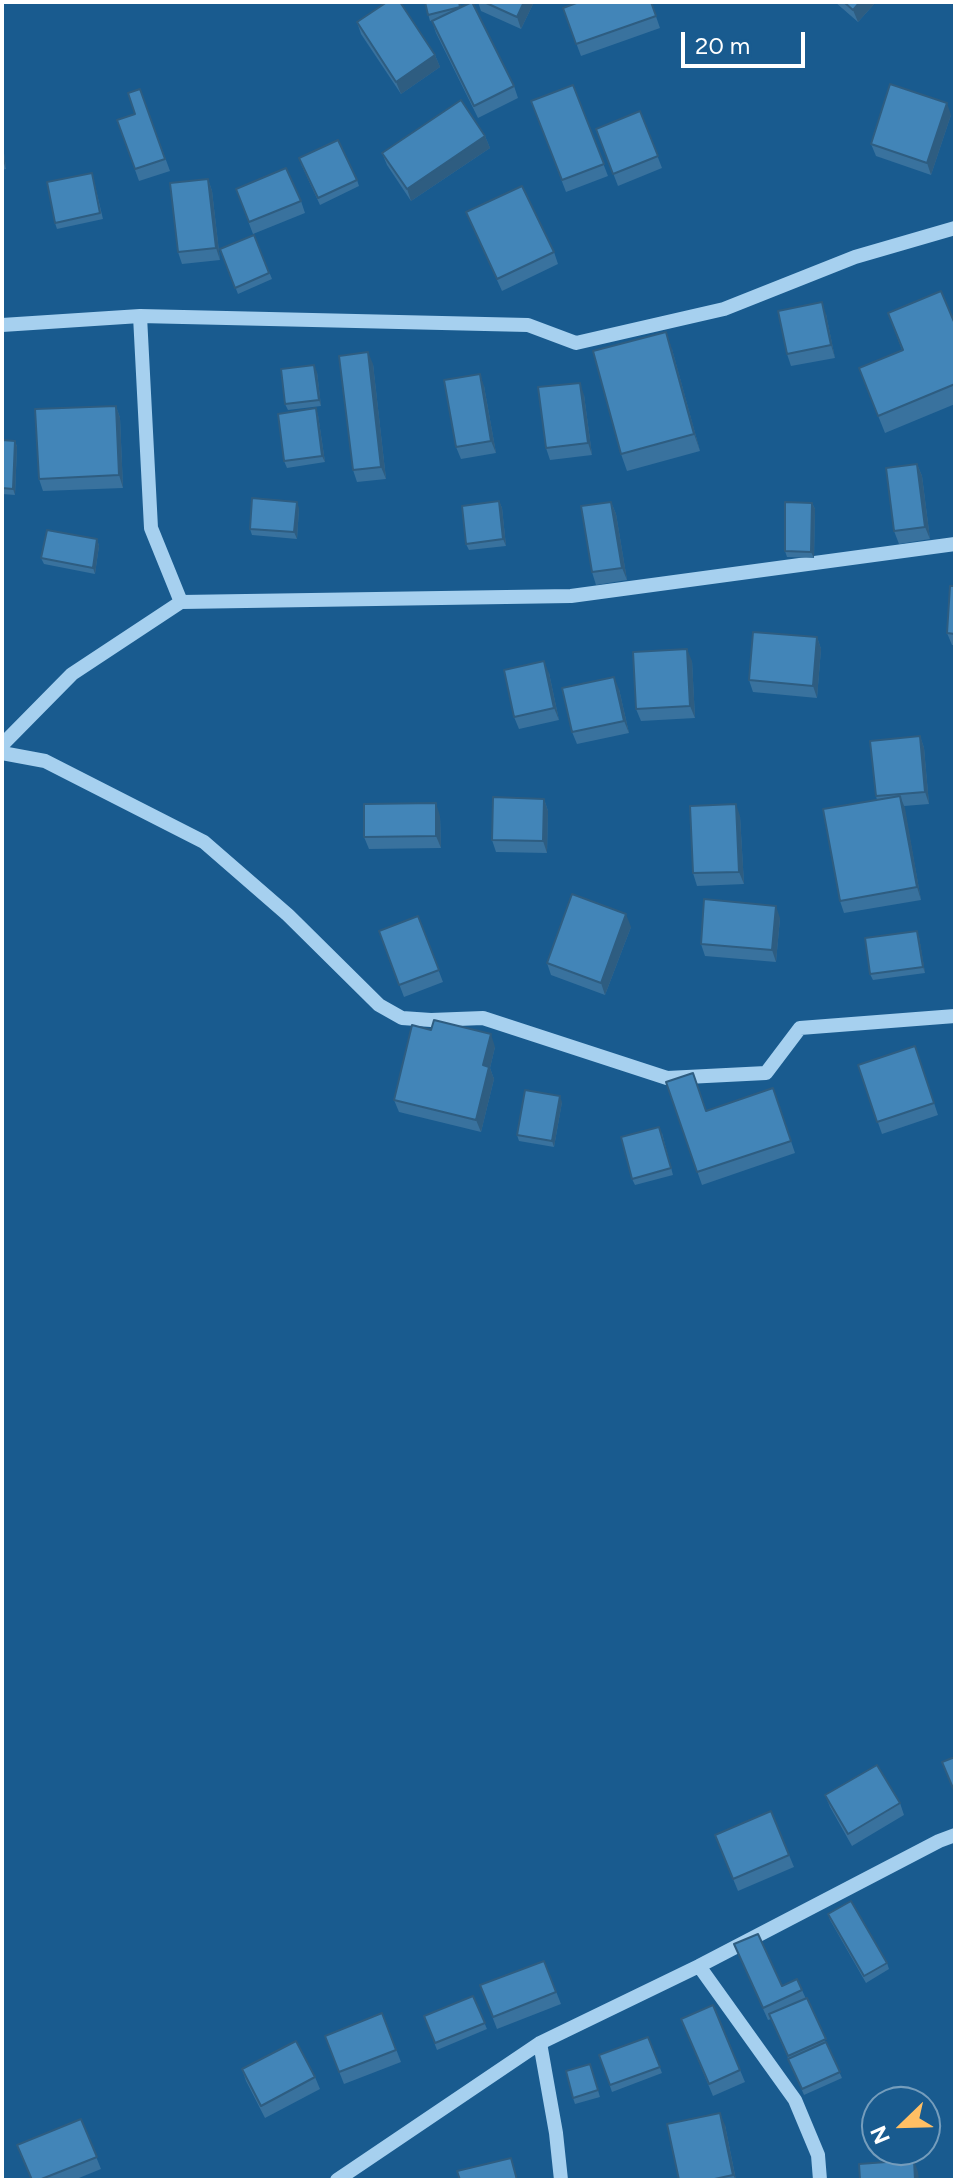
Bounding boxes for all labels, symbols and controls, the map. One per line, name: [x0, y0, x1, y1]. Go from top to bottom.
scale bar: [685, 16, 809, 66]
text: 20 m: [695, 31, 750, 60]
north arrow: [861, 2086, 941, 2166]
text: N: [865, 2122, 896, 2148]

